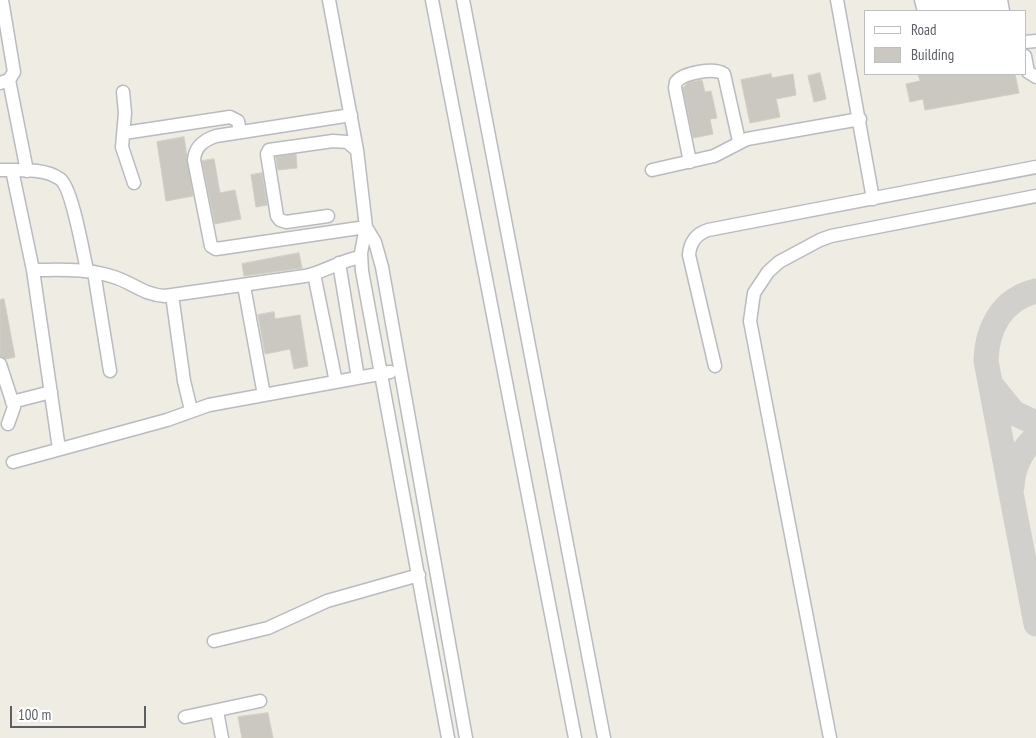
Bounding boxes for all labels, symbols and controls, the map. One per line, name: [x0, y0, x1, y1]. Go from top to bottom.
legend: [864, 10, 1026, 75]
text: Road: [911, 20, 937, 39]
text: Building: [911, 45, 954, 64]
scale bar: [12, 696, 149, 728]
text: 100 m: [18, 705, 51, 724]

